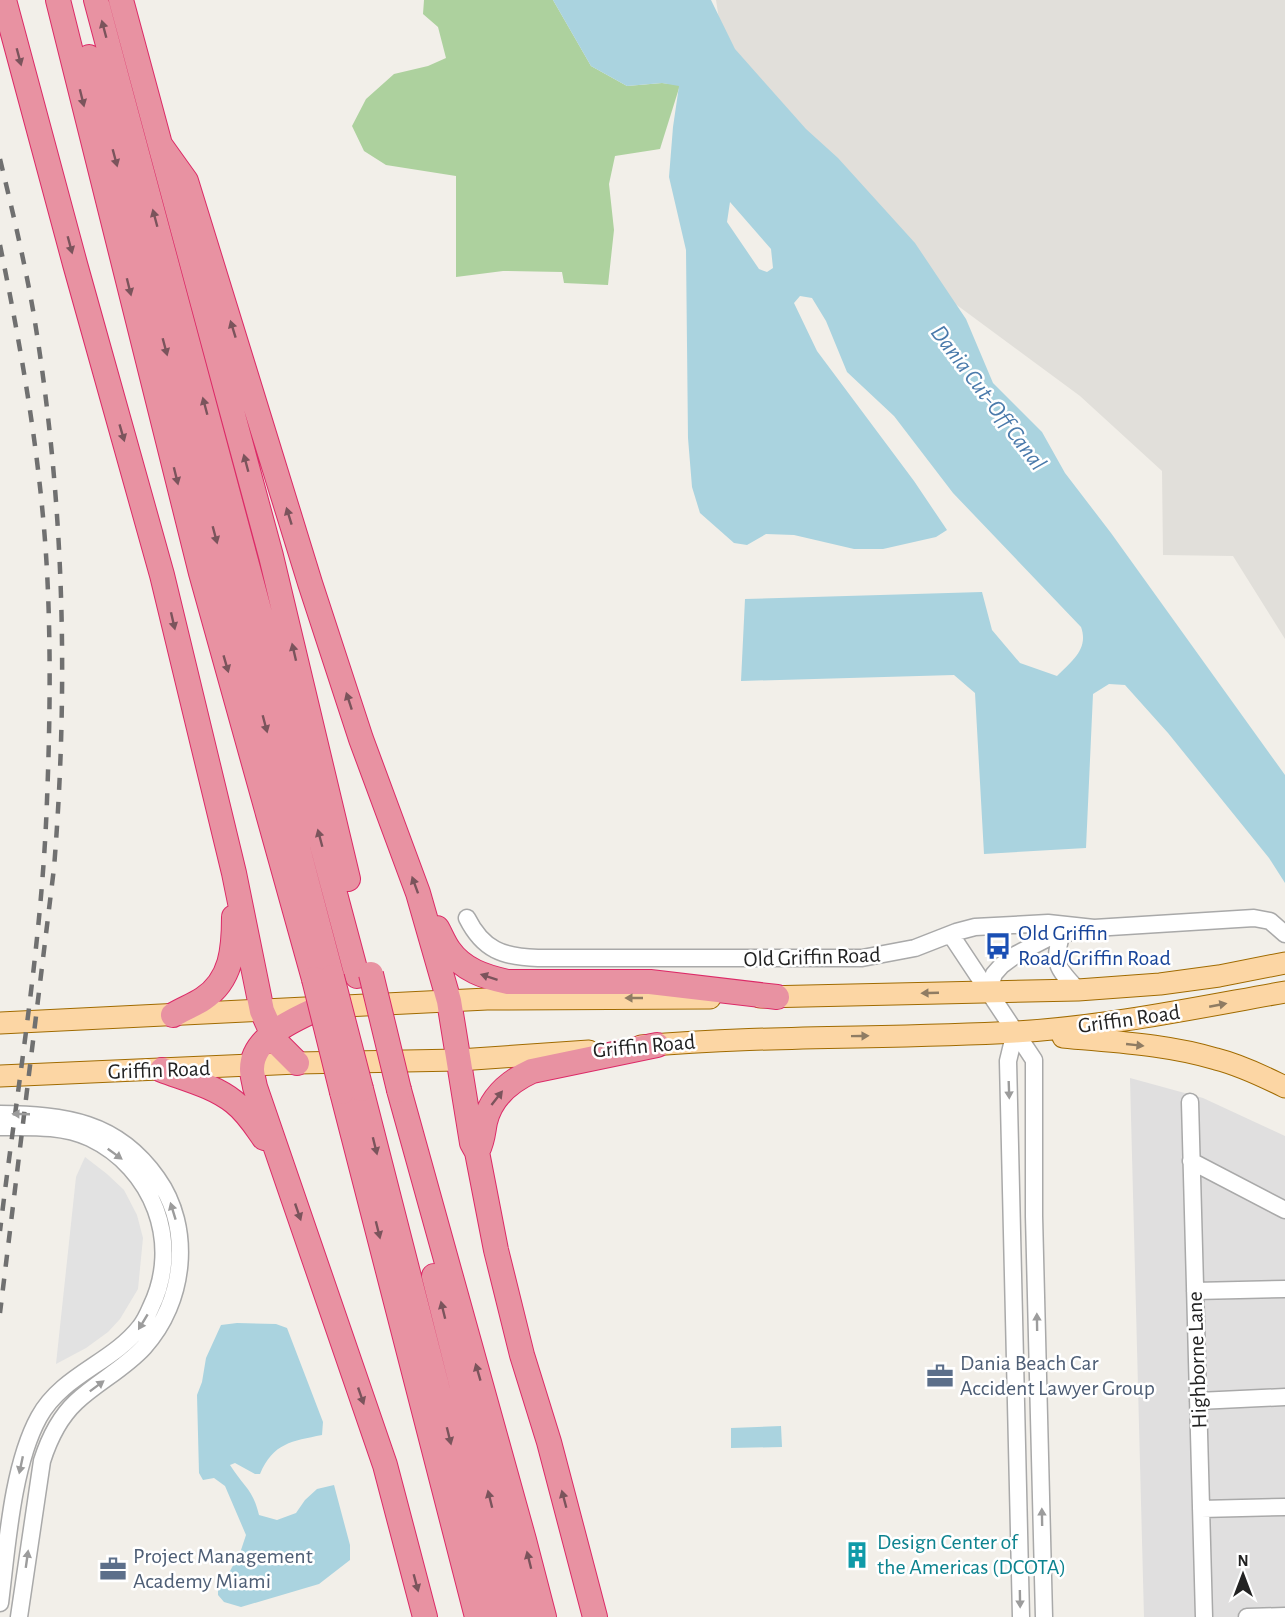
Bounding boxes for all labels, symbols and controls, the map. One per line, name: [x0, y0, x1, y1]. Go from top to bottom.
one-way arrow: [99, 20, 109, 38]
one-way arrow: [15, 47, 25, 66]
one-way arrow: [77, 88, 87, 107]
one-way arrow: [111, 149, 121, 167]
one-way arrow: [149, 209, 159, 227]
one-way arrow: [65, 236, 75, 254]
one-way arrow: [125, 278, 135, 296]
one-way arrow: [228, 320, 237, 338]
water label: Dania Cut-Off Canal: [926, 321, 1050, 475]
one-way arrow: [161, 337, 171, 356]
one-way arrow: [200, 397, 209, 415]
one-way arrow: [118, 424, 127, 442]
one-way arrow: [240, 454, 250, 472]
one-way arrow: [172, 467, 182, 485]
one-way arrow: [284, 507, 294, 525]
one-way arrow: [211, 526, 221, 544]
one-way arrow: [168, 612, 178, 630]
one-way arrow: [288, 643, 298, 661]
one-way arrow: [222, 656, 231, 674]
one-way arrow: [344, 692, 353, 710]
one-way arrow: [261, 715, 270, 733]
one-way arrow: [315, 829, 325, 847]
one-way arrow: [410, 876, 420, 894]
place label: Old Griffin Road/Griffin Road: [1018, 922, 1171, 969]
bus stop icon: Old Griffin Road/Griffin Road: [983, 931, 1013, 961]
street label: Old Griffin Road: [743, 944, 881, 970]
one-way arrow: [480, 972, 498, 981]
one-way arrow: [920, 989, 939, 998]
one-way arrow: [625, 993, 644, 1003]
one-way arrow: [1209, 1000, 1228, 1009]
street label: Griffin Road: [1077, 1001, 1181, 1037]
street label: Griffin Road: [592, 1031, 696, 1061]
one-way arrow: [850, 1031, 869, 1041]
one-way arrow: [1126, 1040, 1145, 1049]
street label: Griffin Road: [107, 1057, 211, 1083]
one-way arrow: [1004, 1080, 1013, 1099]
one-way arrow: [491, 1090, 504, 1106]
one-way arrow: [11, 1110, 30, 1119]
one-way arrow: [371, 1137, 381, 1155]
one-way arrow: [107, 1148, 123, 1160]
one-way arrow: [168, 1202, 177, 1220]
one-way arrow: [293, 1203, 303, 1221]
one-way arrow: [373, 1221, 383, 1239]
street label: Highborne Lane: [1184, 1291, 1210, 1429]
one-way arrow: [437, 1301, 447, 1319]
one-way arrow: [1032, 1312, 1042, 1331]
one-way arrow: [138, 1313, 149, 1330]
place label: Dania Beach Car Accident Lawyer Group: [960, 1352, 1155, 1399]
office icon: Dania Beach Car Accident Lawyer Group: [925, 1361, 955, 1391]
one-way arrow: [472, 1363, 482, 1381]
one-way arrow: [89, 1380, 105, 1392]
one-way arrow: [357, 1387, 367, 1405]
one-way arrow: [445, 1427, 455, 1446]
one-way arrow: [16, 1456, 25, 1475]
one-way arrow: [485, 1490, 495, 1508]
one-way arrow: [559, 1490, 569, 1509]
one-way arrow: [1037, 1507, 1047, 1526]
place label: Design Center of the Americas (DCOTA): [877, 1531, 1066, 1578]
building icon: Design Center of the Americas (DCOTA): [842, 1540, 872, 1570]
place label: Project Management Academy Miami: [133, 1545, 313, 1592]
north arrow: [1213, 1545, 1273, 1605]
one-way arrow: [22, 1549, 31, 1568]
one-way arrow: [524, 1551, 534, 1569]
text: N: [1237, 1553, 1249, 1569]
office icon: Project Management Academy Miami: [98, 1554, 128, 1584]
one-way arrow: [412, 1575, 421, 1593]
one-way arrow: [1015, 1590, 1025, 1609]

